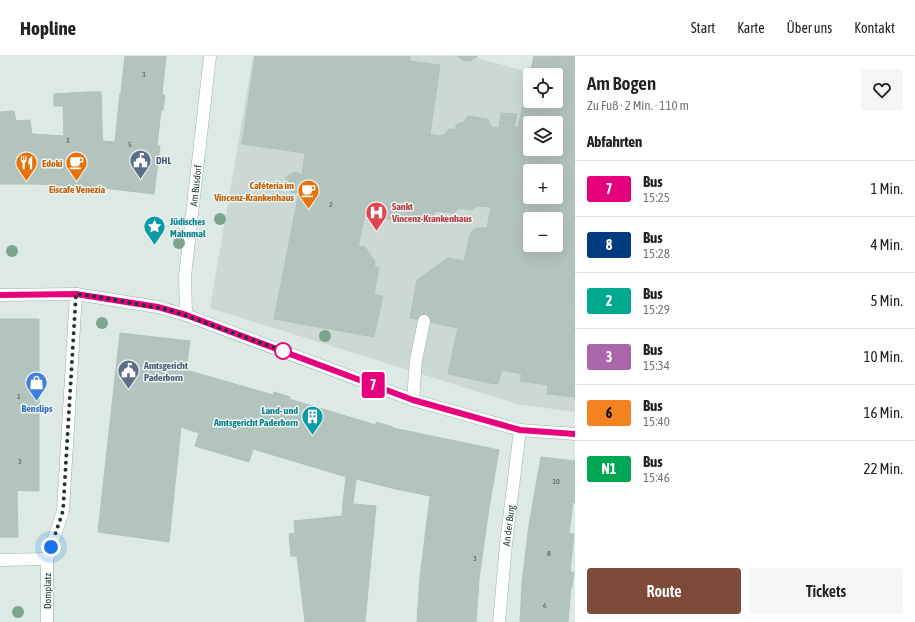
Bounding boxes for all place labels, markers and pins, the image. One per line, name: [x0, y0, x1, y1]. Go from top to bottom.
public building icon: DHL: [127, 147, 153, 180]
restaurant icon: Edoki: [13, 150, 39, 183]
cafe icon: Eiscafe Venezia: [64, 150, 90, 183]
place label: DHL: [156, 155, 171, 166]
place label: Edoki: [42, 158, 62, 169]
cafe icon: Caféteria im Vincenz-Krankenhaus: [296, 178, 322, 211]
place label: Caféteria im Vincenz-Krankenhaus: [213, 180, 294, 203]
place label: Eiscafe Venezia: [49, 184, 105, 195]
hospital icon: Sankt Vincenz-Krankenhaus: [363, 199, 389, 232]
place label: Sankt Vincenz-Krankenhaus: [391, 201, 472, 224]
place icon: Jüdisches Mahnmal: [142, 214, 168, 247]
place label: Jüdisches Mahnmal: [169, 216, 206, 239]
unlabelled marker: [274, 342, 292, 360]
public building icon: Amtsgericht Paderborn: [115, 358, 141, 391]
place label: Amtsgericht Paderborn: [143, 360, 188, 383]
shop icon: Benslips: [24, 369, 50, 402]
place label: Benslips: [22, 403, 53, 414]
building icon: Land- und Amtsgericht Paderborn: [300, 403, 326, 436]
place label: Land- und Amtsgericht Paderborn: [213, 405, 298, 428]

